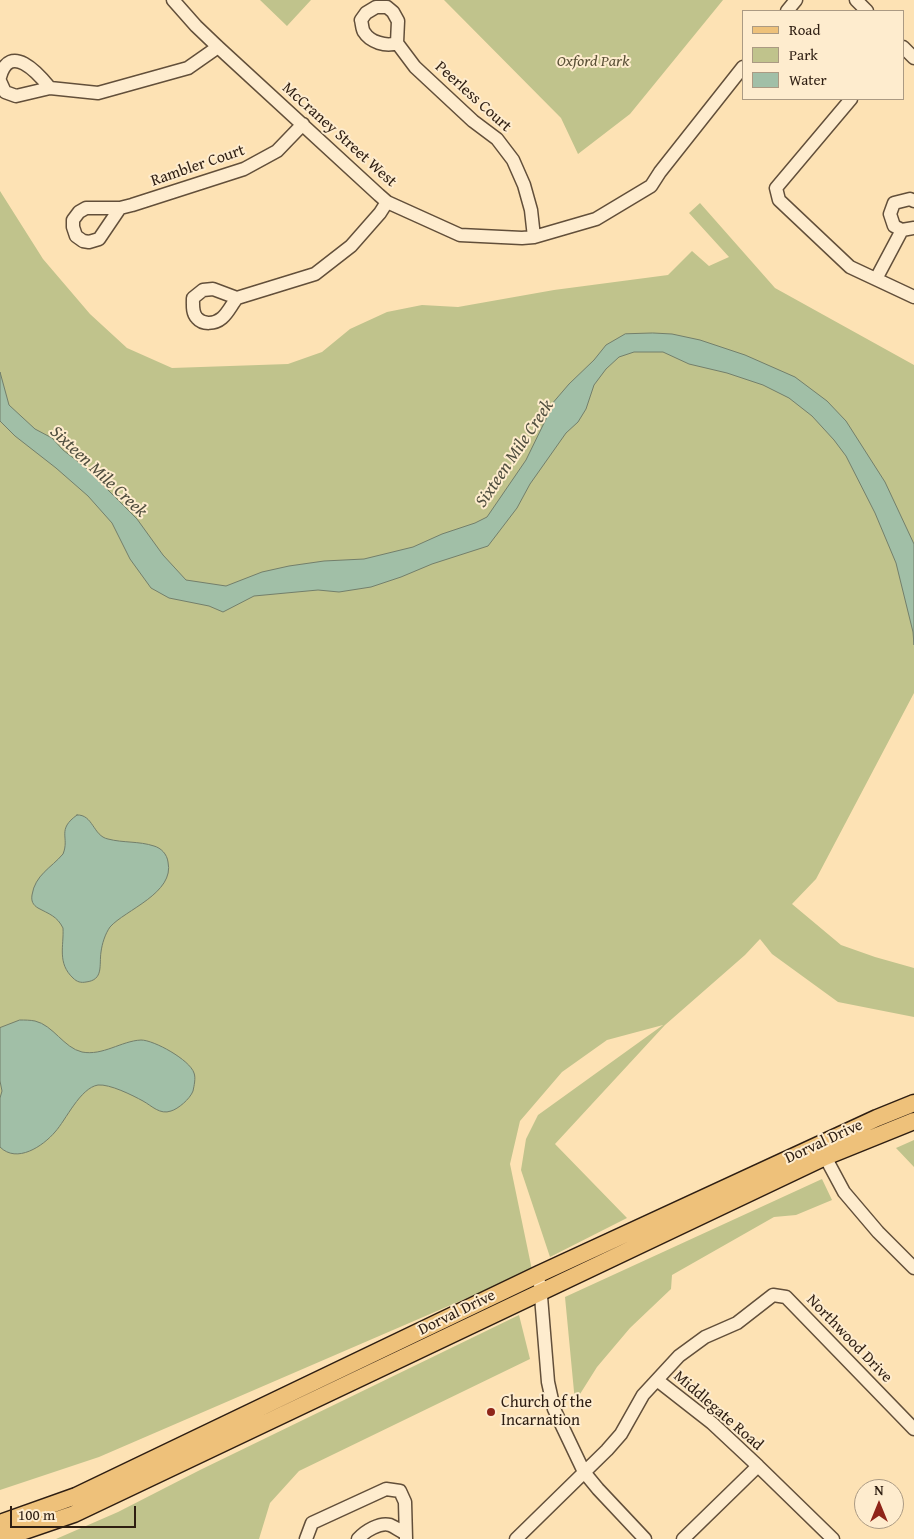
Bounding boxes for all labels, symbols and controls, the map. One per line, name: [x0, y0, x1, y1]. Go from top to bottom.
legend: [742, 10, 904, 100]
text: Road: [789, 19, 820, 40]
text: Park: [789, 44, 818, 65]
park label: Oxford Park: [557, 52, 629, 72]
street label: Peerless Court: [431, 58, 515, 136]
text: Water: [789, 69, 827, 90]
street label: McCraney Street West: [278, 79, 400, 191]
street label: Rambler Court: [149, 141, 247, 191]
water label: Sixteen Mile Creek: [471, 396, 559, 512]
water label: Sixteen Mile Creek: [45, 421, 151, 523]
street label: Dorval Drive: [782, 1116, 866, 1168]
street label: Dorval Drive: [415, 1286, 499, 1340]
street label: Northwood Drive: [802, 1291, 896, 1387]
street label: Middlegate Road: [669, 1367, 767, 1455]
place label: Church of the Incarnation: [501, 1393, 592, 1431]
marker: Church of the Incarnation: [485, 1406, 497, 1418]
north arrow: [854, 1479, 904, 1529]
text: N: [874, 1480, 884, 1500]
scale bar: [12, 1496, 139, 1528]
text: 100 m: [18, 1504, 55, 1525]

